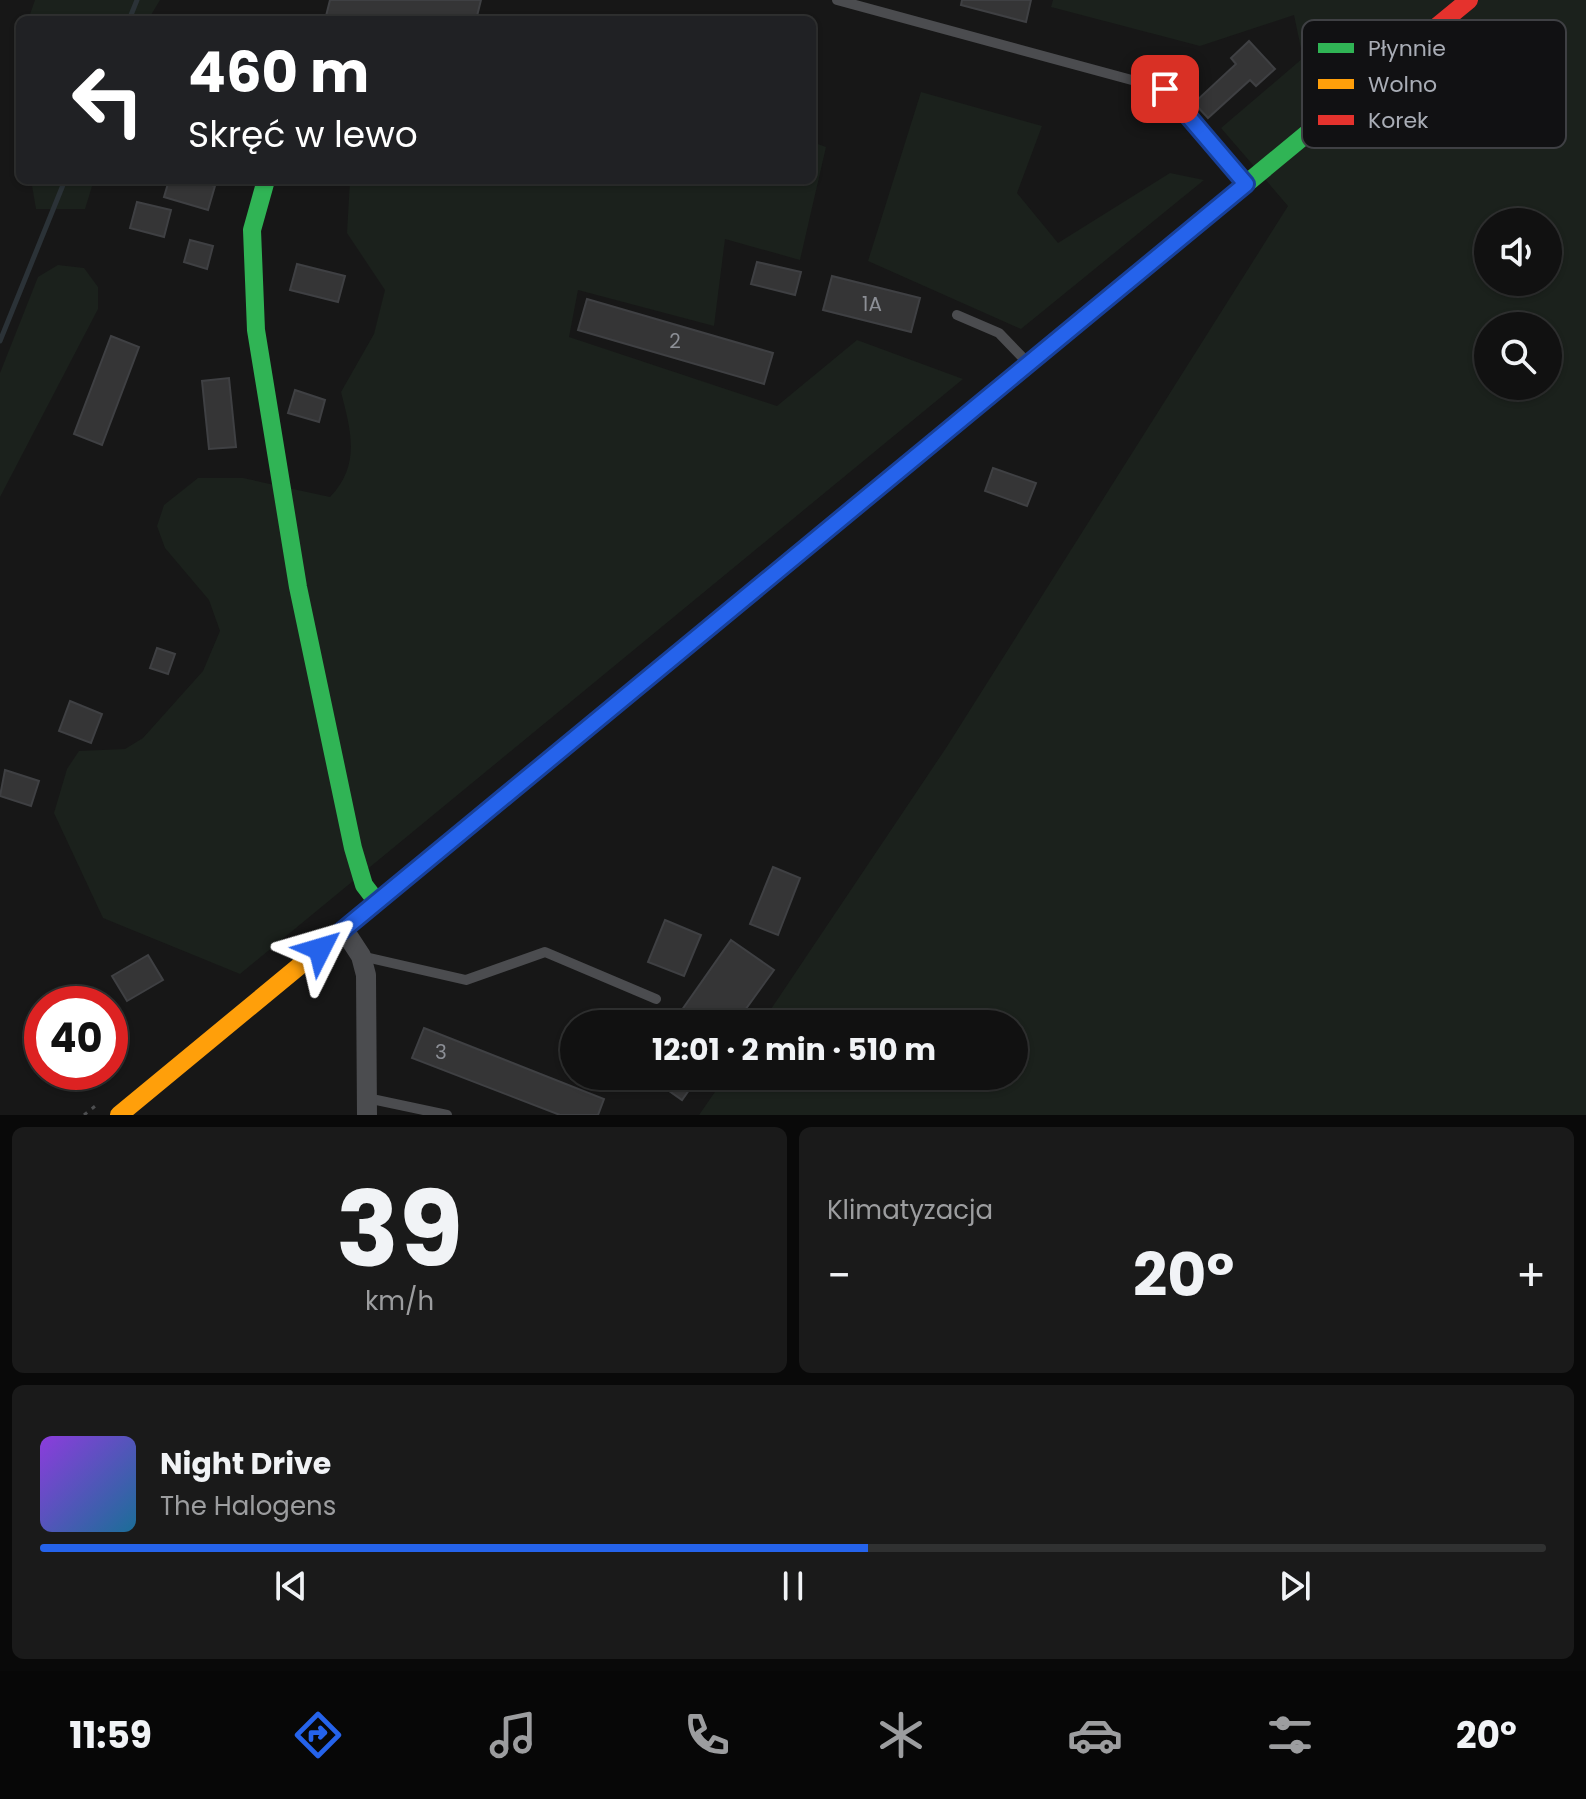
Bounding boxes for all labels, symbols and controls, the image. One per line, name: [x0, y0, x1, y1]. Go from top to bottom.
legend: [1302, 20, 1566, 148]
text: 460 m: [188, 33, 369, 112]
text: Płynnie: [1368, 33, 1446, 64]
icon: left: [56, 48, 160, 152]
pin: [1131, 55, 1199, 123]
icon: arrive: [1143, 67, 1187, 111]
text: Wolno: [1368, 69, 1437, 100]
text: Korek: [1368, 105, 1429, 136]
text: Skręć w lewo: [188, 109, 418, 160]
map controls: [1474, 208, 1562, 400]
button: sound: [1474, 208, 1562, 296]
house number: 1A: [862, 290, 882, 318]
button: search: [1474, 312, 1562, 400]
house number: 2: [669, 327, 681, 355]
position arrow: [278, 907, 362, 991]
speed limit sign: 40: [24, 986, 128, 1090]
text: 12:01 · 2 min · 510 m: [652, 1028, 936, 1071]
house number: 3: [435, 1038, 447, 1066]
text: 39: [336, 1157, 463, 1302]
text: Klimatyzacja: [827, 1192, 993, 1228]
text: 20°: [1133, 1233, 1234, 1317]
text: −: [827, 1245, 851, 1306]
text: +: [1516, 1245, 1546, 1306]
text: km/h: [365, 1283, 434, 1319]
text: Night Drive: [160, 1442, 331, 1485]
text: The Halogens: [160, 1488, 336, 1524]
icon: previous: [269, 1564, 313, 1608]
icon: pause: [771, 1564, 815, 1608]
icon: next: [1273, 1564, 1317, 1608]
icon: directions: [290, 1707, 346, 1763]
icon: music: [485, 1707, 541, 1763]
icon: phone: [679, 1707, 735, 1763]
icon: climate: [873, 1707, 929, 1763]
icon: car: [1067, 1707, 1123, 1763]
icon: filters: [1262, 1707, 1318, 1763]
text: 11:59: [69, 1710, 152, 1761]
text: 20°: [1456, 1710, 1517, 1761]

